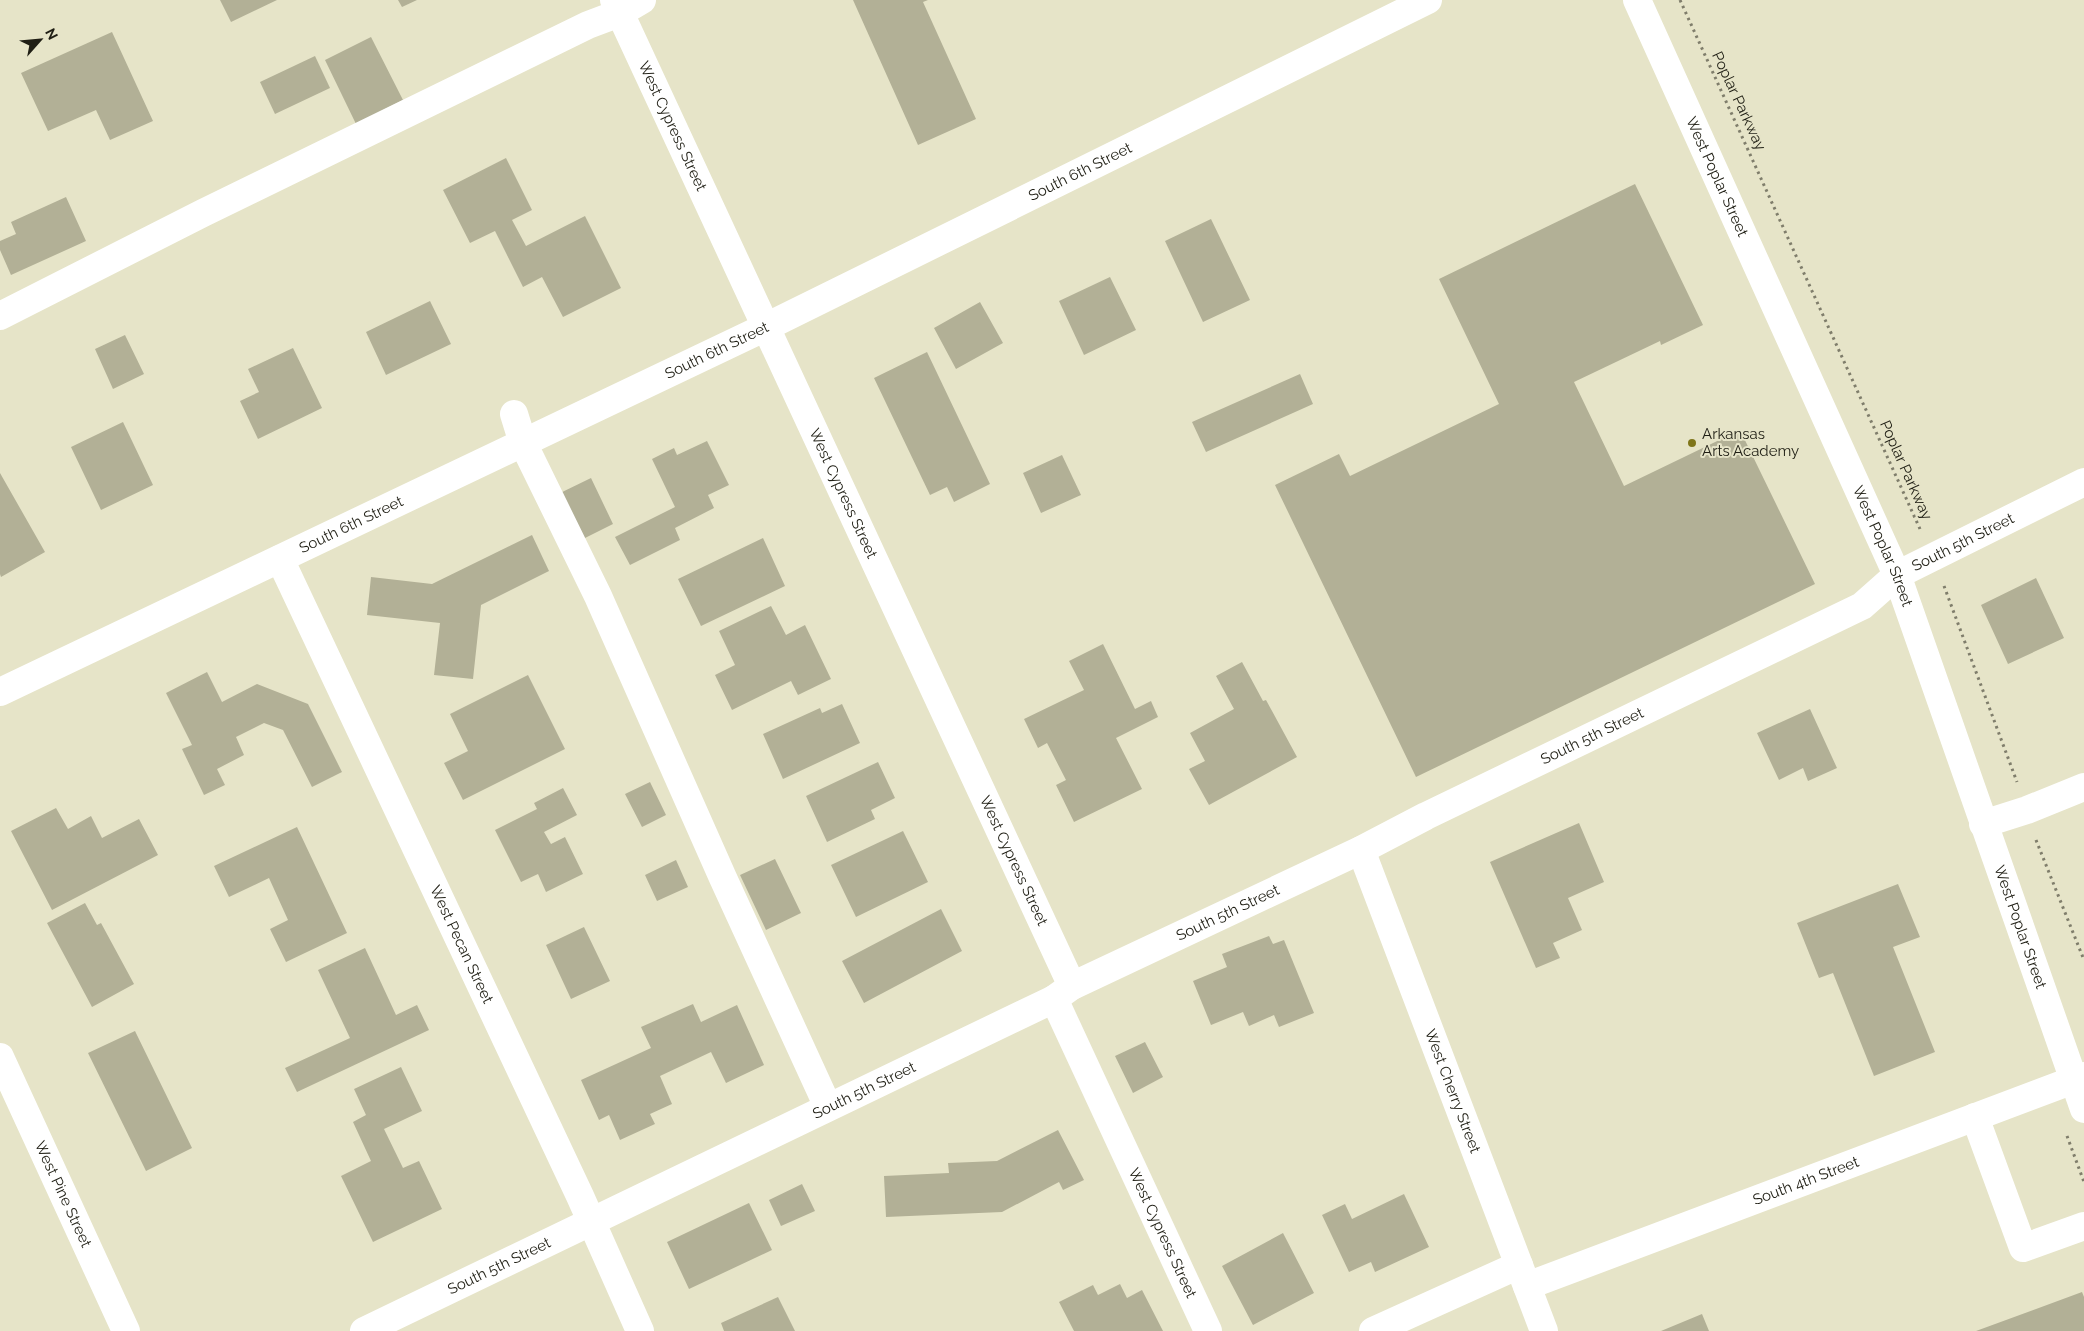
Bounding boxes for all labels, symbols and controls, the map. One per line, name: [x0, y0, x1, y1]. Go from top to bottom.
north arrow: [15, 15, 65, 65]
text: N: [42, 26, 61, 42]
street label: Poplar Parkway: [1708, 49, 1770, 153]
street label: West Cypress Street: [635, 58, 710, 194]
street label: West Poplar Street: [1682, 114, 1752, 240]
street label: South 6th Street: [1026, 139, 1135, 205]
street label: South 6th Street: [662, 318, 772, 383]
street label: Poplar Parkway: [1876, 417, 1936, 523]
place label: Arkansas Arts Academy: [1702, 425, 1799, 460]
street label: West Cypress Street: [805, 426, 881, 561]
marker: Arkansas Arts Academy: [1686, 437, 1698, 449]
street label: West Poplar Street: [1849, 483, 1916, 609]
street label: South 6th Street: [296, 492, 406, 557]
street label: South 5th Street: [1909, 509, 2017, 575]
street label: South 5th Street: [1538, 704, 1646, 768]
street label: West Cypress Street: [976, 793, 1052, 928]
street label: West Poplar Street: [1990, 863, 2050, 991]
street label: South 5th Street: [1173, 881, 1282, 945]
street label: West Pecan Street: [426, 883, 497, 1006]
street label: West Cherry Street: [1421, 1027, 1484, 1156]
street label: South 5th Street: [810, 1058, 918, 1123]
street label: West Pine Street: [31, 1138, 95, 1250]
street label: South 4th Street: [1750, 1153, 1861, 1209]
street label: West Cypress Street: [1125, 1165, 1200, 1301]
street label: South 5th Street: [445, 1234, 554, 1298]

